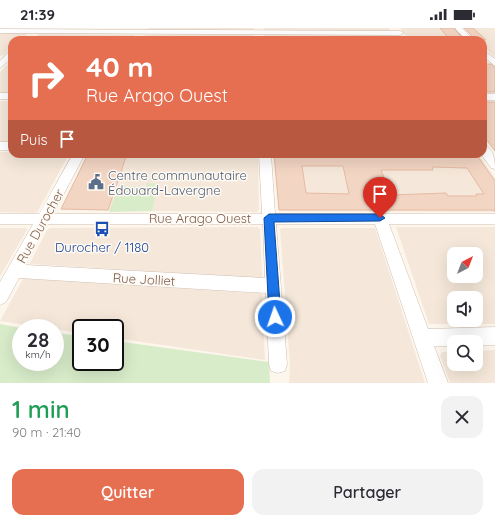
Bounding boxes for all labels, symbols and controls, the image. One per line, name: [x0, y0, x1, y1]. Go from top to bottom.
text: 21:39: [20, 5, 55, 24]
text: 40 m: [86, 49, 153, 84]
icon: right: [20, 52, 72, 104]
text: Rue Arago Ouest: [86, 84, 228, 107]
icon: arrive: [56, 128, 78, 150]
text: Puis: [20, 130, 48, 149]
place label: Centre communautaire Édouard-Lavergne: [108, 167, 247, 198]
public building icon: Centre communautaire Édouard-Lavergne: [87, 173, 105, 191]
pin: [363, 177, 397, 218]
icon: arrive: [369, 183, 391, 205]
street label: Rue Durocher: [13, 186, 67, 266]
street label: Rue Arago Ouest: [149, 210, 251, 226]
bus stop icon: Durocher / 1180: [93, 220, 111, 238]
place label: Durocher / 1180: [55, 239, 149, 255]
north arrow: [447, 247, 483, 283]
map controls: [447, 247, 483, 371]
street label: Rue Jolliet: [112, 269, 176, 289]
button: sound: [447, 291, 483, 327]
position arrow: [254, 296, 296, 338]
speed limit sign: 30: [72, 319, 124, 371]
text: 28: [27, 327, 49, 352]
button: search: [447, 335, 483, 371]
text: km/h: [25, 348, 51, 361]
text: 1 min: [12, 394, 70, 424]
button: close: [441, 396, 483, 438]
text: 90 m · 21:40: [12, 424, 81, 440]
button: Quitter: [12, 469, 244, 515]
button: Partager: [252, 469, 483, 515]

